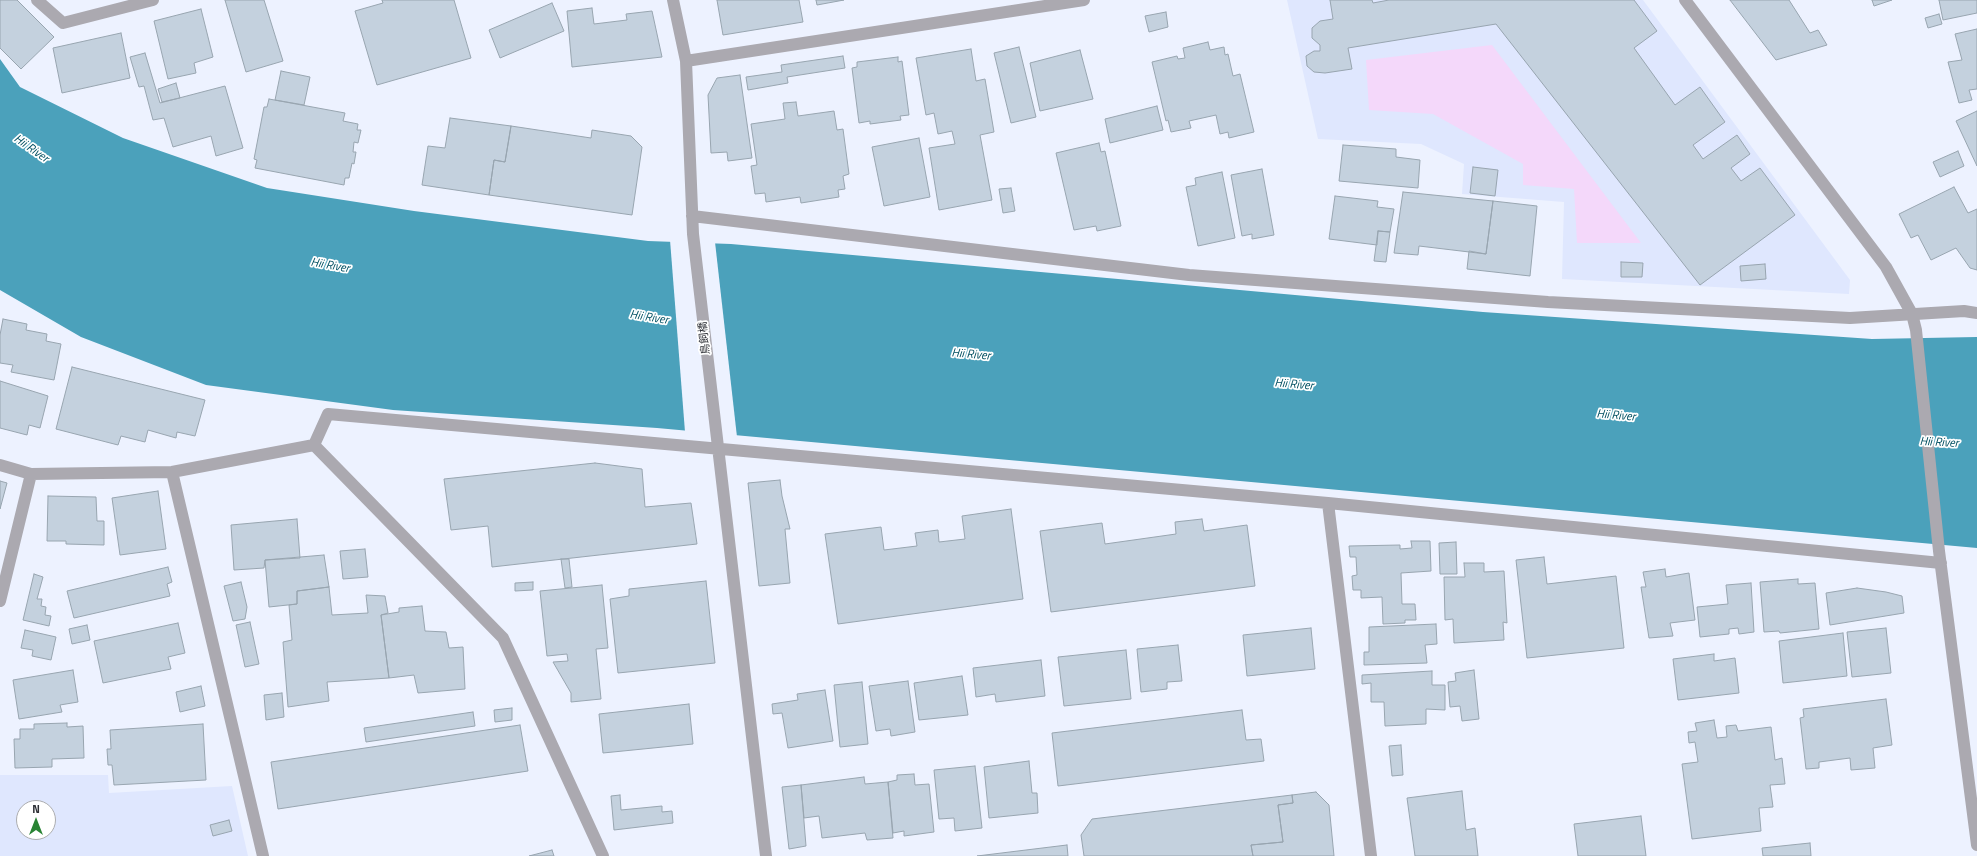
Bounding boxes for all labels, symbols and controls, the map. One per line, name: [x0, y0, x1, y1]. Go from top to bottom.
water label: Hii River: [11, 132, 51, 166]
water label: Hii River: [310, 256, 350, 276]
water label: Hii River: [629, 308, 669, 328]
street label: 鳥飼橋: [697, 321, 713, 355]
water label: Hii River: [951, 346, 991, 364]
water label: Hii River: [1274, 376, 1314, 394]
water label: Hii River: [1596, 407, 1636, 425]
water label: Hii River: [1919, 435, 1959, 451]
north arrow: [16, 800, 56, 840]
text: N: [32, 801, 40, 817]

